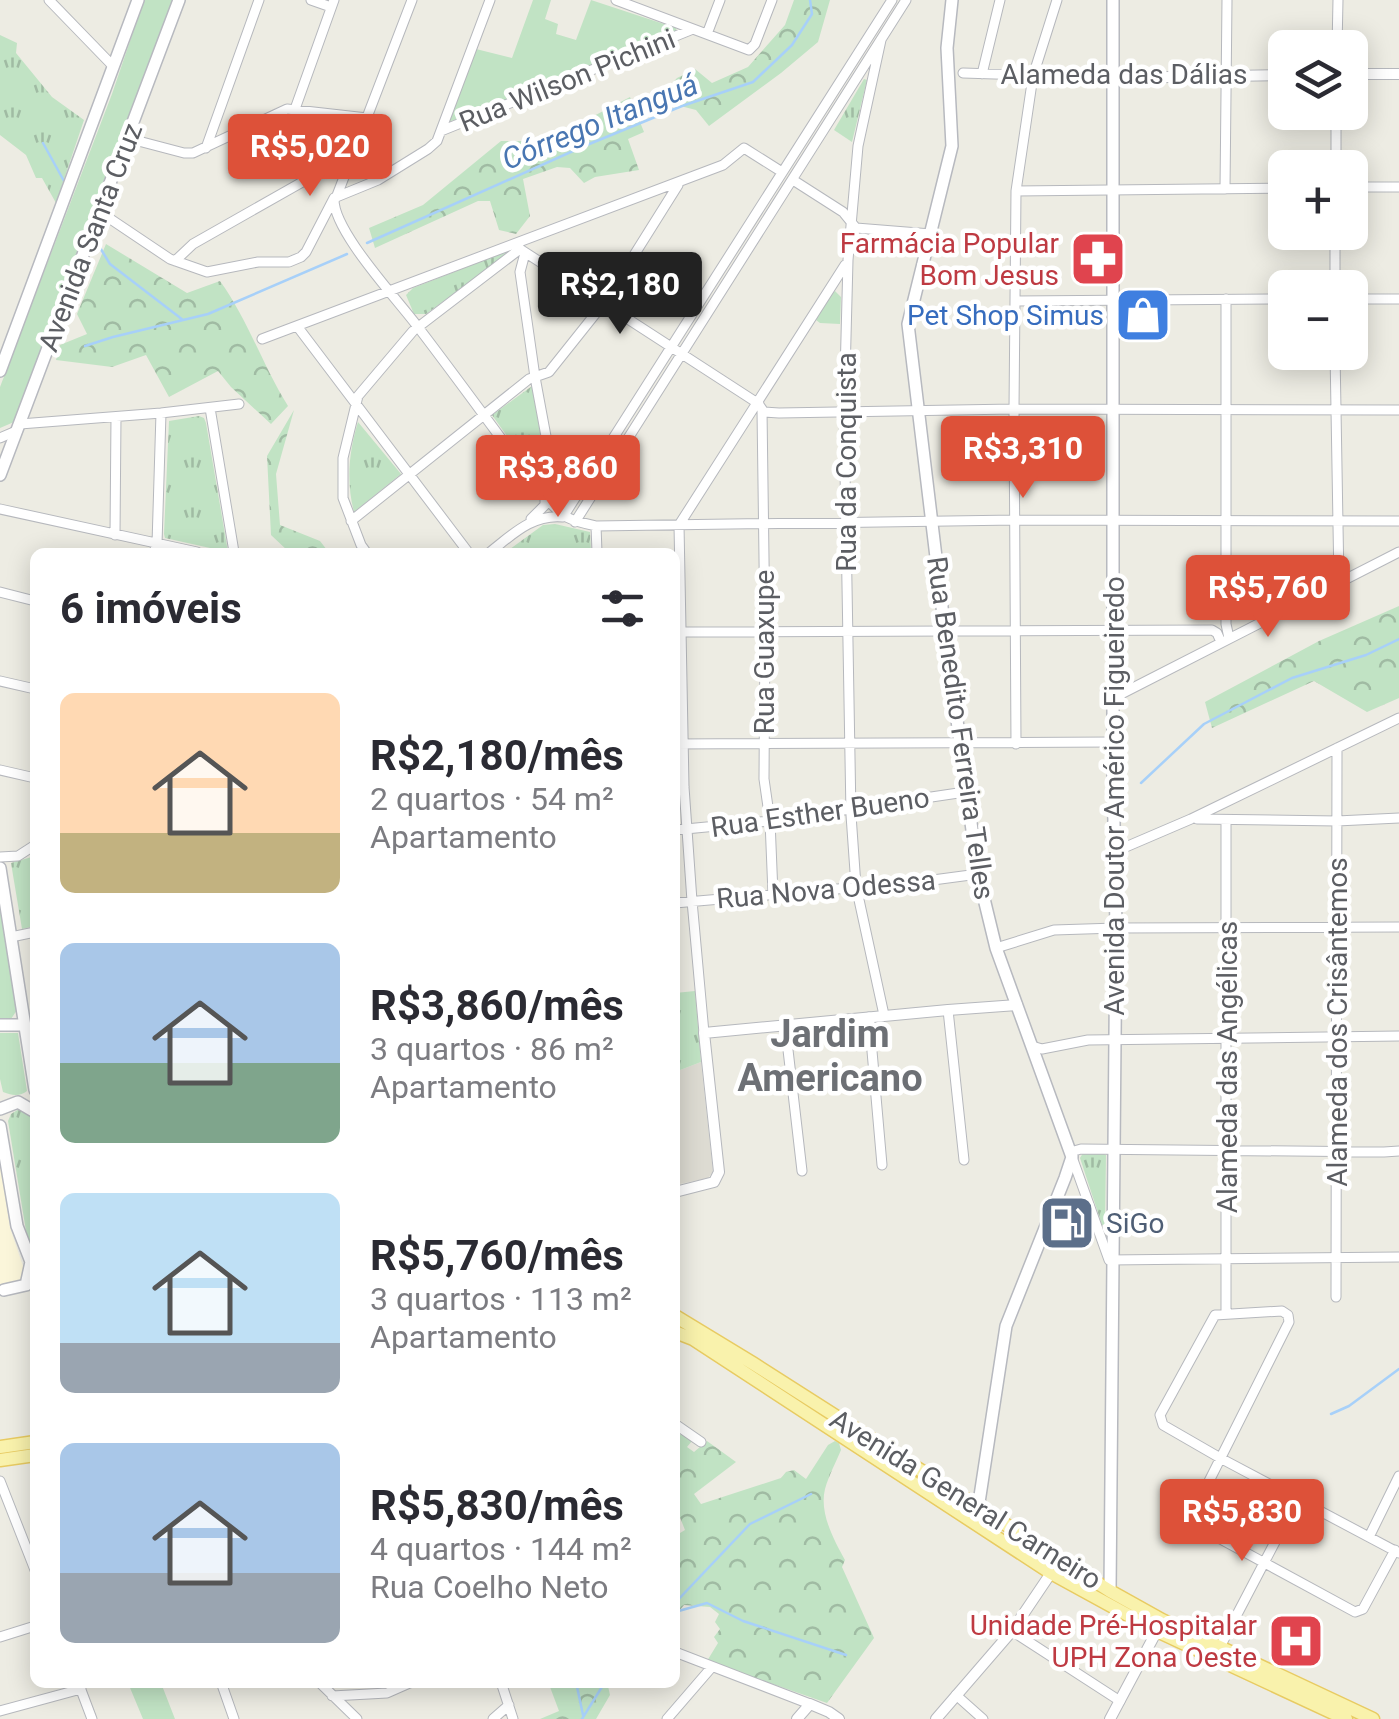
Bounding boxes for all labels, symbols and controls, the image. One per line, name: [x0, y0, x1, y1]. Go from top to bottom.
street label: Rua Wilson Pichini: [454, 22, 680, 139]
map controls: [1268, 30, 1368, 370]
button: layers: [1268, 30, 1368, 130]
street label: Alameda das Dálias: [1001, 58, 1248, 91]
water label: Córrego Itanguá: [497, 66, 703, 177]
pin: R$5,020: [218, 114, 402, 199]
street label: Avenida Santa Cruz: [32, 118, 149, 356]
text: R$5,020: [250, 127, 370, 165]
button: +: [1268, 150, 1368, 250]
place label: Farmácia Popular Bom Jesus: [840, 227, 1060, 292]
pharmacy icon: Farmácia Popular Bom Jesus: [1068, 229, 1128, 289]
pin: R$2,180: [528, 252, 712, 337]
text: R$2,180: [560, 265, 680, 303]
button: −: [1268, 270, 1368, 370]
shop icon: Pet Shop Simus: [1113, 285, 1173, 345]
place label: Pet Shop Simus: [907, 299, 1104, 332]
street label: Rua da Conquista: [830, 352, 863, 572]
pin: R$3,310: [931, 416, 1115, 501]
text: R$3,310: [963, 429, 1083, 467]
pin: R$3,860: [466, 435, 650, 520]
text: R$3,860: [498, 448, 618, 486]
street label: Rua Benedito Ferreira Telles: [920, 554, 1001, 902]
pin: R$5,760: [1176, 555, 1360, 640]
text: R$5,760: [1208, 568, 1328, 606]
street label: Rua Guaxupe: [748, 570, 781, 734]
street label: Avenida Doutor Américo Figueiredo: [1098, 576, 1131, 1016]
icon: filters: [595, 581, 650, 636]
text: 6 imóveis: [60, 584, 242, 633]
text: R$2,180/mês: [370, 731, 624, 780]
icon: home: [140, 733, 260, 853]
text: 2 quartos · 54 m²: [370, 780, 614, 818]
street label: Rua Esther Bueno: [709, 781, 931, 844]
text: Apartamento: [370, 818, 557, 856]
street label: Alameda dos Crisântemos: [1321, 857, 1354, 1187]
street label: Rua Nova Odessa: [715, 863, 937, 916]
street label: Alameda das Angélicas: [1211, 921, 1244, 1213]
text: R$3,860/mês: [370, 981, 624, 1030]
icon: home: [140, 983, 260, 1103]
district label: Jardim Americano: [737, 1012, 923, 1100]
text: 3 quartos · 86 m²: [370, 1030, 614, 1068]
text: Apartamento: [370, 1068, 557, 1106]
fuel station icon: SiGo: [1037, 1193, 1097, 1253]
place label: SiGo: [1106, 1207, 1164, 1240]
text: R$5,760/mês: [370, 1231, 624, 1280]
icon: home: [140, 1233, 260, 1353]
text: 3 quartos · 113 m²: [370, 1280, 632, 1318]
text: Apartamento: [370, 1318, 557, 1356]
street label: Avenida General Carneiro: [824, 1402, 1107, 1596]
pin: R$5,830: [1150, 1479, 1334, 1564]
text: R$5,830/mês: [370, 1481, 624, 1530]
icon: home: [140, 1483, 260, 1603]
text: R$5,830: [1182, 1492, 1302, 1530]
text: 4 quartos · 144 m²: [370, 1530, 632, 1568]
text: Rua Coelho Neto: [370, 1568, 609, 1606]
place label: Unidade Pré-Hospitalar UPH Zona Oeste: [970, 1609, 1258, 1674]
hospital icon: Unidade Pré-Hospitalar UPH Zona Oeste: [1266, 1611, 1326, 1671]

